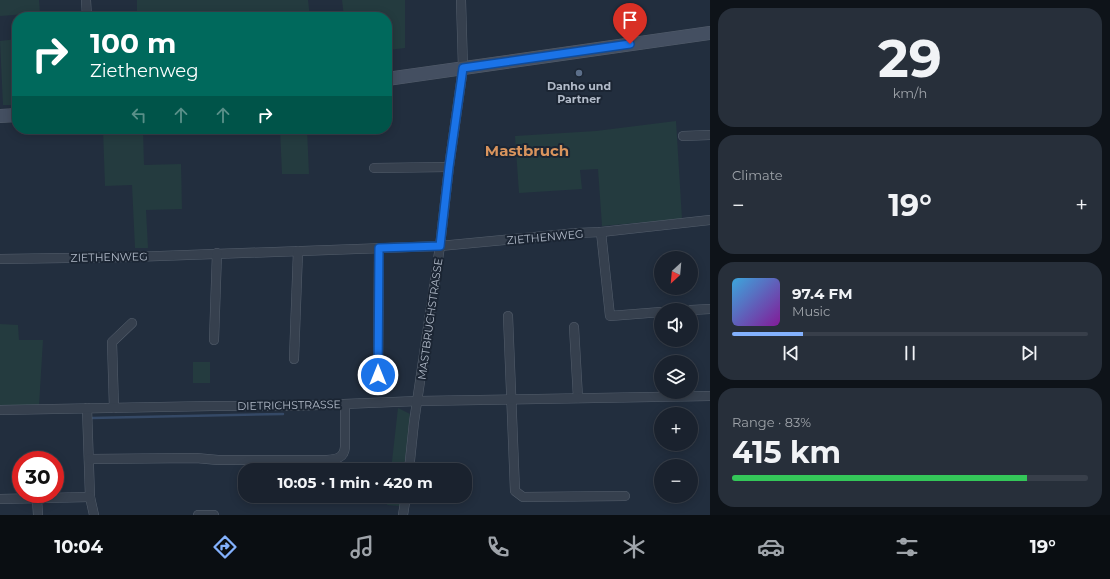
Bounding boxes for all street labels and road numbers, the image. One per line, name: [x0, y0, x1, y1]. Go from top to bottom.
street label: ZIETHENWEG: [506, 227, 584, 247]
street label: ZIETHENWEG: [70, 249, 148, 265]
street label: MASTBRUCHSTRASSE: [415, 257, 445, 381]
street label: DIETRICHSTRASSE: [237, 397, 341, 413]

